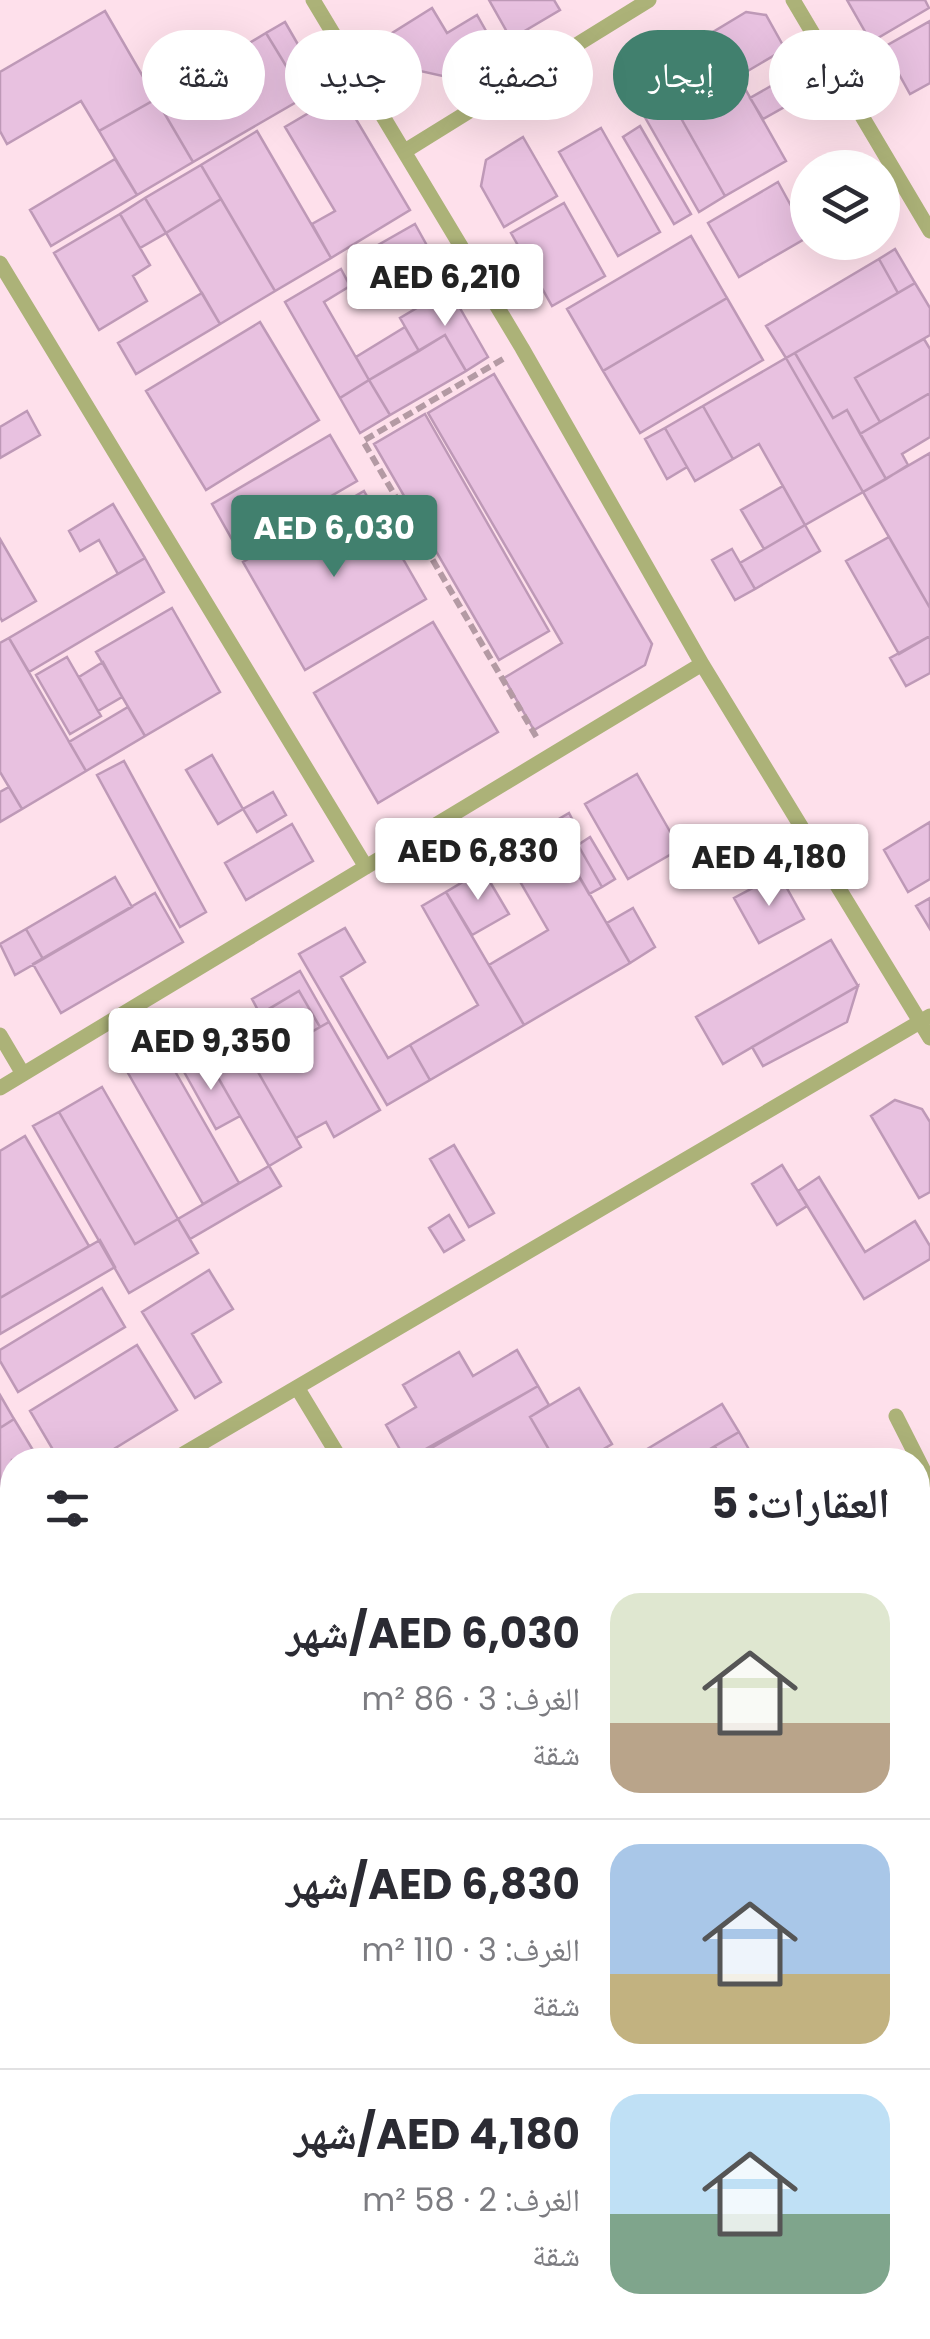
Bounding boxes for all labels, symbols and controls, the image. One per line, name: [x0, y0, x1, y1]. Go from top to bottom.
chip: شقة: [142, 30, 265, 120]
chip: جديد: [285, 30, 422, 120]
chip: تصفية: [442, 30, 593, 120]
chip: إيجار: [613, 30, 749, 120]
chip: شراء: [769, 30, 900, 120]
map controls: [790, 150, 900, 260]
button: layers: [790, 150, 900, 260]
pin: AED 6,210: [331, 244, 559, 329]
text: AED 6,210: [369, 254, 521, 299]
pin: AED 6,030: [220, 495, 448, 580]
text: AED 6,030: [253, 505, 415, 550]
pin: AED 6,830: [364, 818, 592, 903]
pin: AED 4,180: [655, 824, 883, 909]
text: AED 6,830: [397, 828, 559, 873]
text: AED 4,180: [691, 834, 847, 879]
pin: AED 9,350: [97, 1008, 325, 1093]
text: AED 9,350: [131, 1018, 291, 1063]
text: العقارات: 5: [711, 1474, 890, 1533]
icon: filters: [40, 1481, 95, 1536]
text: AED 6,030/شهر: [286, 1604, 580, 1663]
icon: home: [690, 1633, 810, 1753]
text: الغرف: 3 · 86 m²: [362, 1676, 580, 1721]
text: شقة: [532, 1731, 580, 1776]
text: AED 6,830/شهر: [286, 1855, 580, 1914]
icon: home: [690, 1884, 810, 2004]
text: الغرف: 3 · 110 m²: [362, 1927, 580, 1972]
text: شقة: [532, 1982, 580, 2027]
text: AED 4,180/شهر: [294, 2105, 580, 2164]
icon: home: [690, 2134, 810, 2254]
text: الغرف: 2 · 58 m²: [362, 2177, 580, 2222]
text: شقة: [532, 2232, 580, 2277]

